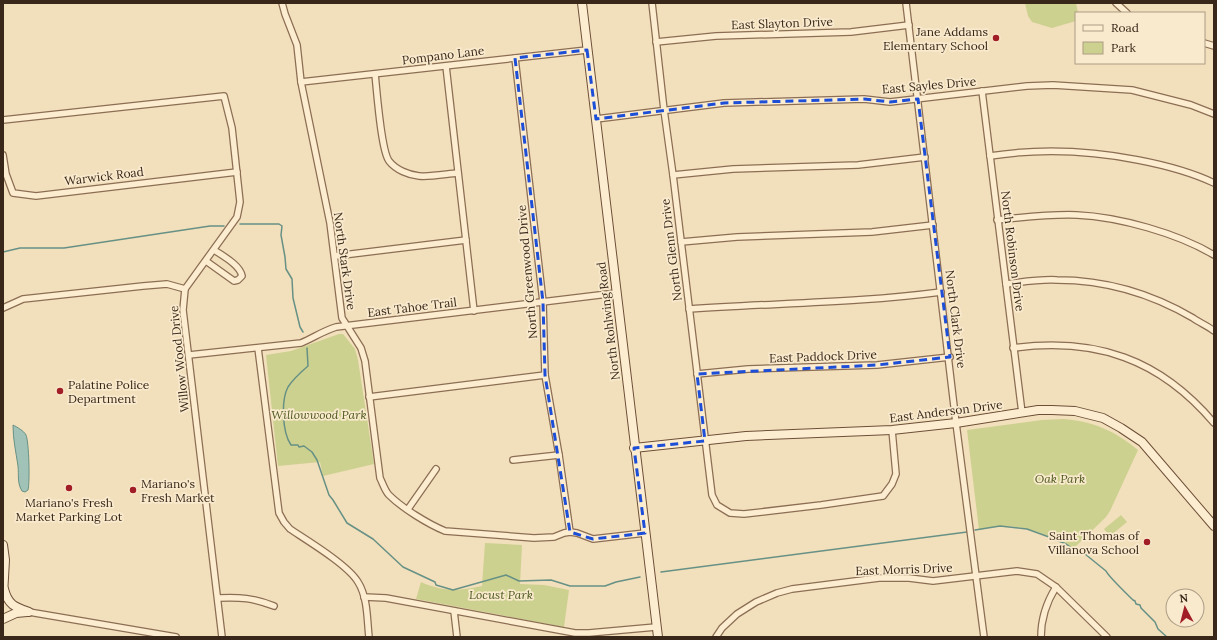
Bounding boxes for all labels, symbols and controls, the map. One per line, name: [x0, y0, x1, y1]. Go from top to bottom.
legend: [1075, 12, 1205, 64]
street label: East Slayton Drive: [731, 14, 834, 32]
text: Road: [1111, 20, 1139, 35]
place label: Jane Addams Elementary School: [883, 24, 988, 53]
marker: Jane Addams Elementary School: [991, 33, 1001, 43]
text: Park: [1111, 40, 1137, 55]
street label: Pompano Lane: [401, 42, 486, 67]
street label: East Sayles Drive: [881, 73, 977, 97]
street label: Warwick Road: [64, 164, 144, 188]
street label: North Robinson Drive: [998, 190, 1028, 313]
street label: North Glenn Drive: [657, 198, 685, 302]
street label: North Greenwood Drive: [514, 204, 540, 340]
street label: North Stark Drive: [331, 211, 359, 311]
street label: North Rohlwing Road: [593, 261, 623, 381]
street label: North Clark Drive: [943, 269, 970, 369]
street label: East Tahoe Trail: [366, 294, 458, 320]
street label: Willow Wood Drive: [166, 304, 192, 413]
street label: East Paddock Drive: [769, 347, 878, 365]
place label: Palatine Police Department: [68, 377, 150, 406]
marker: Palatine Police Department: [55, 386, 65, 396]
street label: East Anderson Drive: [889, 397, 1004, 425]
park label: Willowwood Park: [271, 407, 367, 422]
park label: Oak Park: [1035, 471, 1085, 486]
place label: Mariano's Fresh Market: [141, 476, 215, 505]
marker: Mariano's Fresh Market Parking Lot: [64, 483, 74, 493]
marker: Mariano's Fresh Market: [128, 485, 138, 495]
place label: Mariano's Fresh Market Parking Lot: [16, 495, 123, 524]
place label: Saint Thomas of Villanova School: [1047, 528, 1140, 557]
marker: Saint Thomas of Villanova School: [1142, 537, 1152, 547]
street label: East Morris Drive: [855, 560, 953, 578]
park label: Locust Park: [469, 587, 533, 602]
north arrow: [1165, 588, 1205, 628]
text: N: [1179, 591, 1189, 606]

